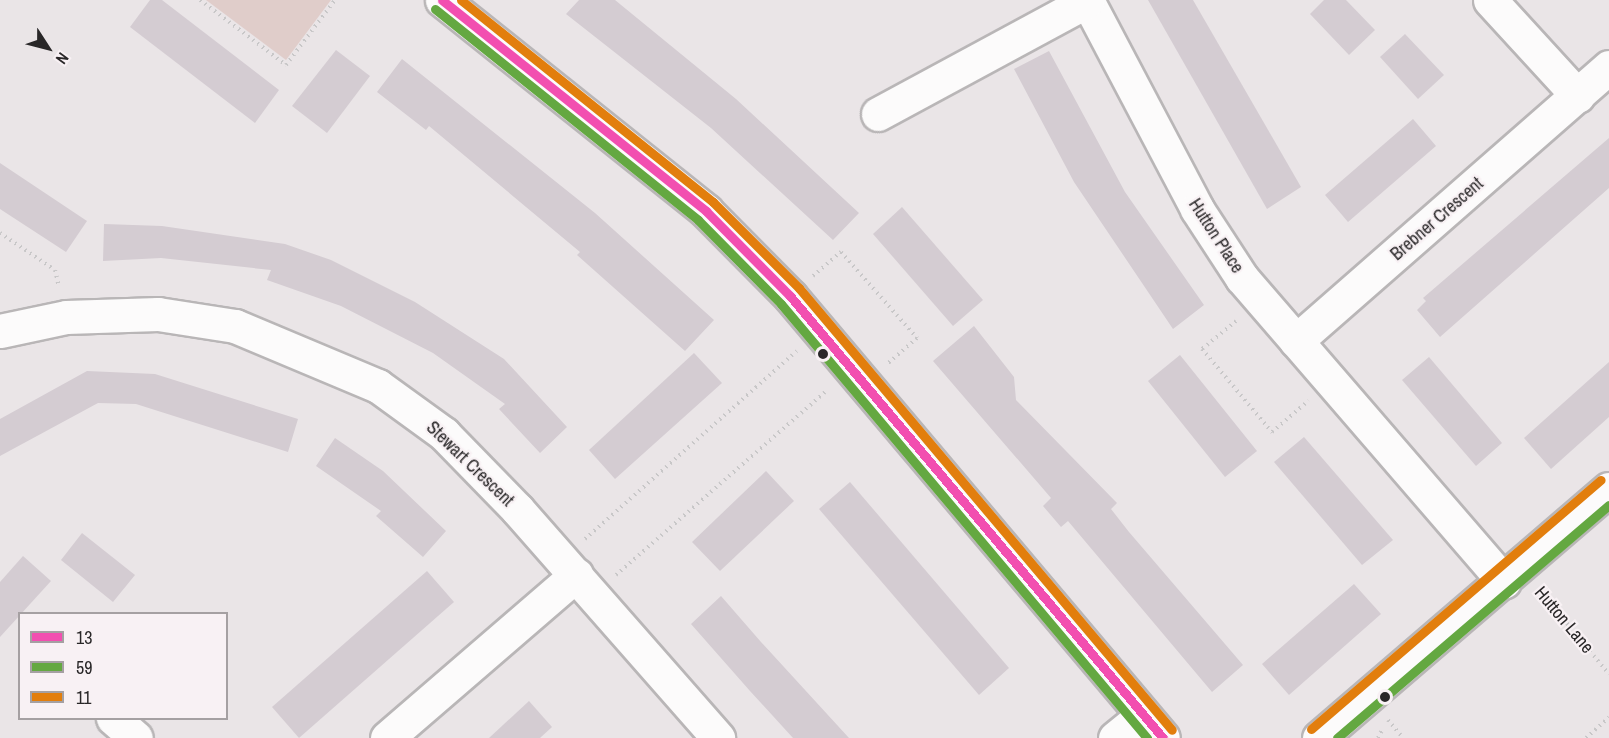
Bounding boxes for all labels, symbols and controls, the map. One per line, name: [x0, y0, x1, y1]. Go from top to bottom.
north arrow: [18, 18, 78, 78]
text: N: [51, 48, 74, 69]
street label: Brebner Crescent: [1386, 173, 1488, 265]
street label: Hutton Place: [1184, 195, 1248, 277]
unlabelled marker: [817, 348, 829, 360]
street label: Stewart Crescent: [422, 417, 518, 511]
street label: Hutton Lane: [1530, 582, 1598, 658]
legend: [18, 612, 228, 720]
text: 13: [76, 625, 92, 650]
text: 59: [76, 655, 92, 680]
text: 11: [76, 685, 91, 710]
unlabelled marker: [1379, 691, 1391, 703]

